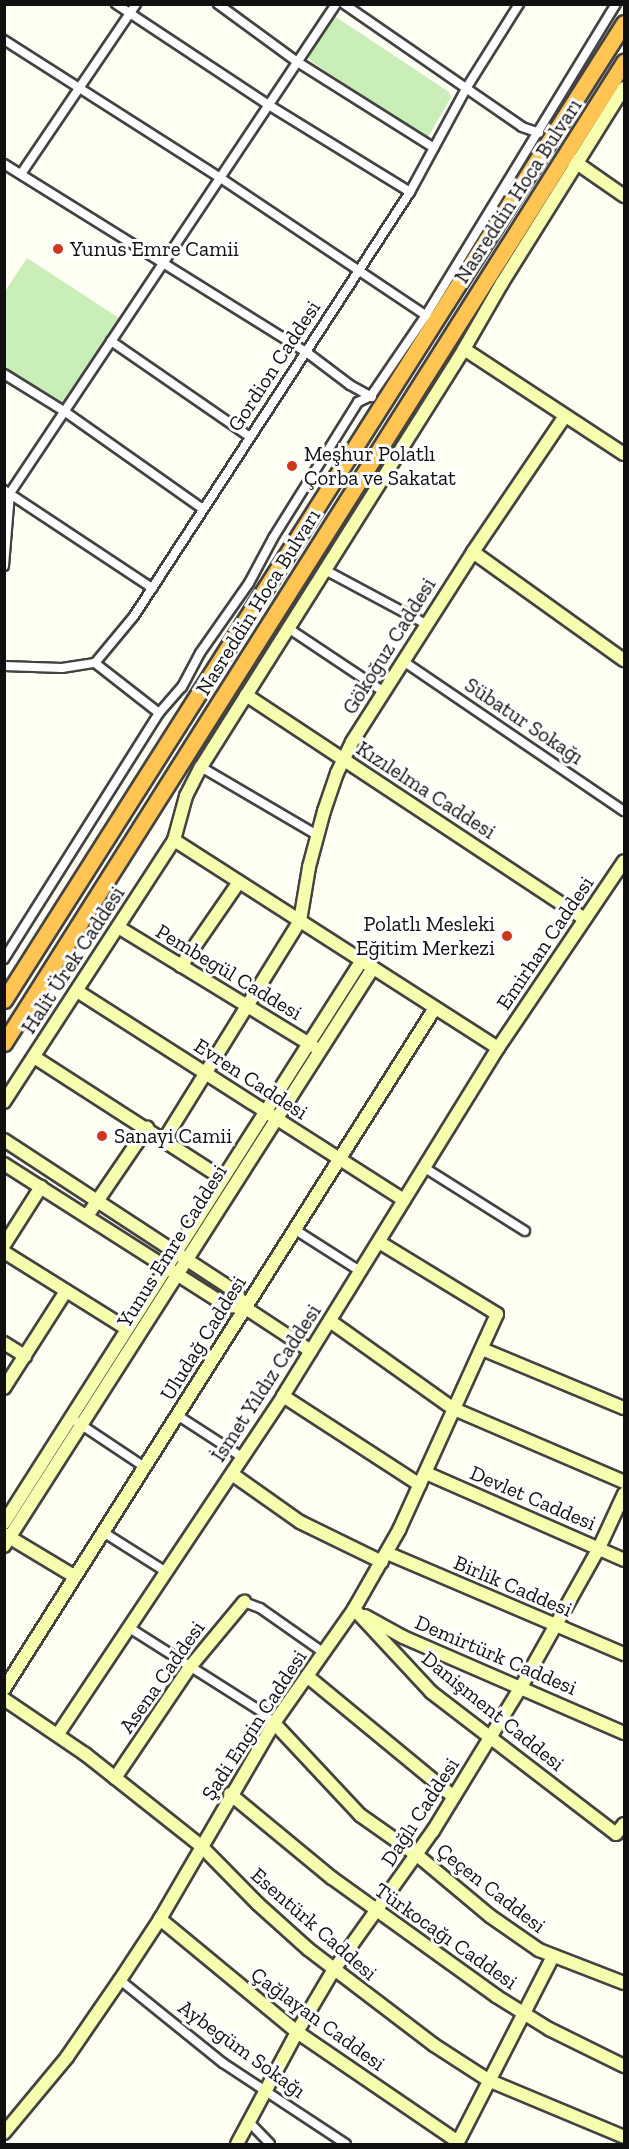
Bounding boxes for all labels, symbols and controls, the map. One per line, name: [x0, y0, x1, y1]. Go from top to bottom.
street label: Nasreddin Hoca Bulvarı: [449, 94, 587, 288]
place label: Yunus Emre Camii: [70, 236, 239, 262]
marker: Yunus Emre Camii: [51, 242, 65, 256]
street label: Gordion Caddesi: [222, 296, 326, 436]
place label: Meşhur Polatlı Çorba ve Sakatat: [304, 441, 456, 491]
marker: Meşhur Polatlı Çorba ve Sakatat: [285, 459, 299, 473]
street label: Nasreddin Hoca Bulvarı: [190, 504, 326, 700]
street label: Gökoğuz Caddesi: [337, 573, 441, 719]
street label: Sübatur Sokağı: [460, 672, 588, 770]
street label: Kızılelma Caddesi: [352, 736, 500, 844]
street label: Emirhan Caddesi: [491, 872, 599, 1014]
street label: Halit Ürek Caddesi: [16, 882, 130, 1038]
place label: Polatlı Mesleki Eğitim Merkezi: [356, 911, 495, 961]
street label: Pembegül Caddesi: [151, 918, 307, 1026]
marker: Polatlı Mesleki Eğitim Merkezi: [500, 929, 514, 943]
street label: Evren Caddesi: [190, 1033, 312, 1125]
place label: Sanayi Camii: [114, 1123, 232, 1149]
marker: Sanayi Camii: [95, 1129, 109, 1143]
street label: Yunus Emre Caddesi: [112, 1160, 232, 1332]
street label: Uludağ Caddesi: [155, 1271, 251, 1405]
street label: İsmet Yıldız Caddesi: [206, 1299, 326, 1467]
street label: Devlet Caddesi: [466, 1460, 600, 1536]
street label: Birlik Caddesi: [450, 1550, 576, 1622]
street label: Demirtürk Caddesi: [411, 1610, 581, 1700]
street label: Asena Caddesi: [114, 1616, 210, 1738]
street label: Şadi Engin Caddesi: [196, 1645, 312, 1805]
street label: Danişment Caddesi: [417, 1646, 569, 1776]
street label: Dağlı Caddesi: [376, 1753, 464, 1871]
street label: Çeçen Caddesi: [431, 1838, 551, 1938]
street label: Esentürk Caddesi: [246, 1862, 382, 1986]
street label: Türkocağı Caddesi: [370, 1877, 522, 1995]
street label: Çağlayan Caddesi: [246, 1962, 390, 2076]
street label: Aybegüm Sokağı: [173, 1994, 311, 2104]

